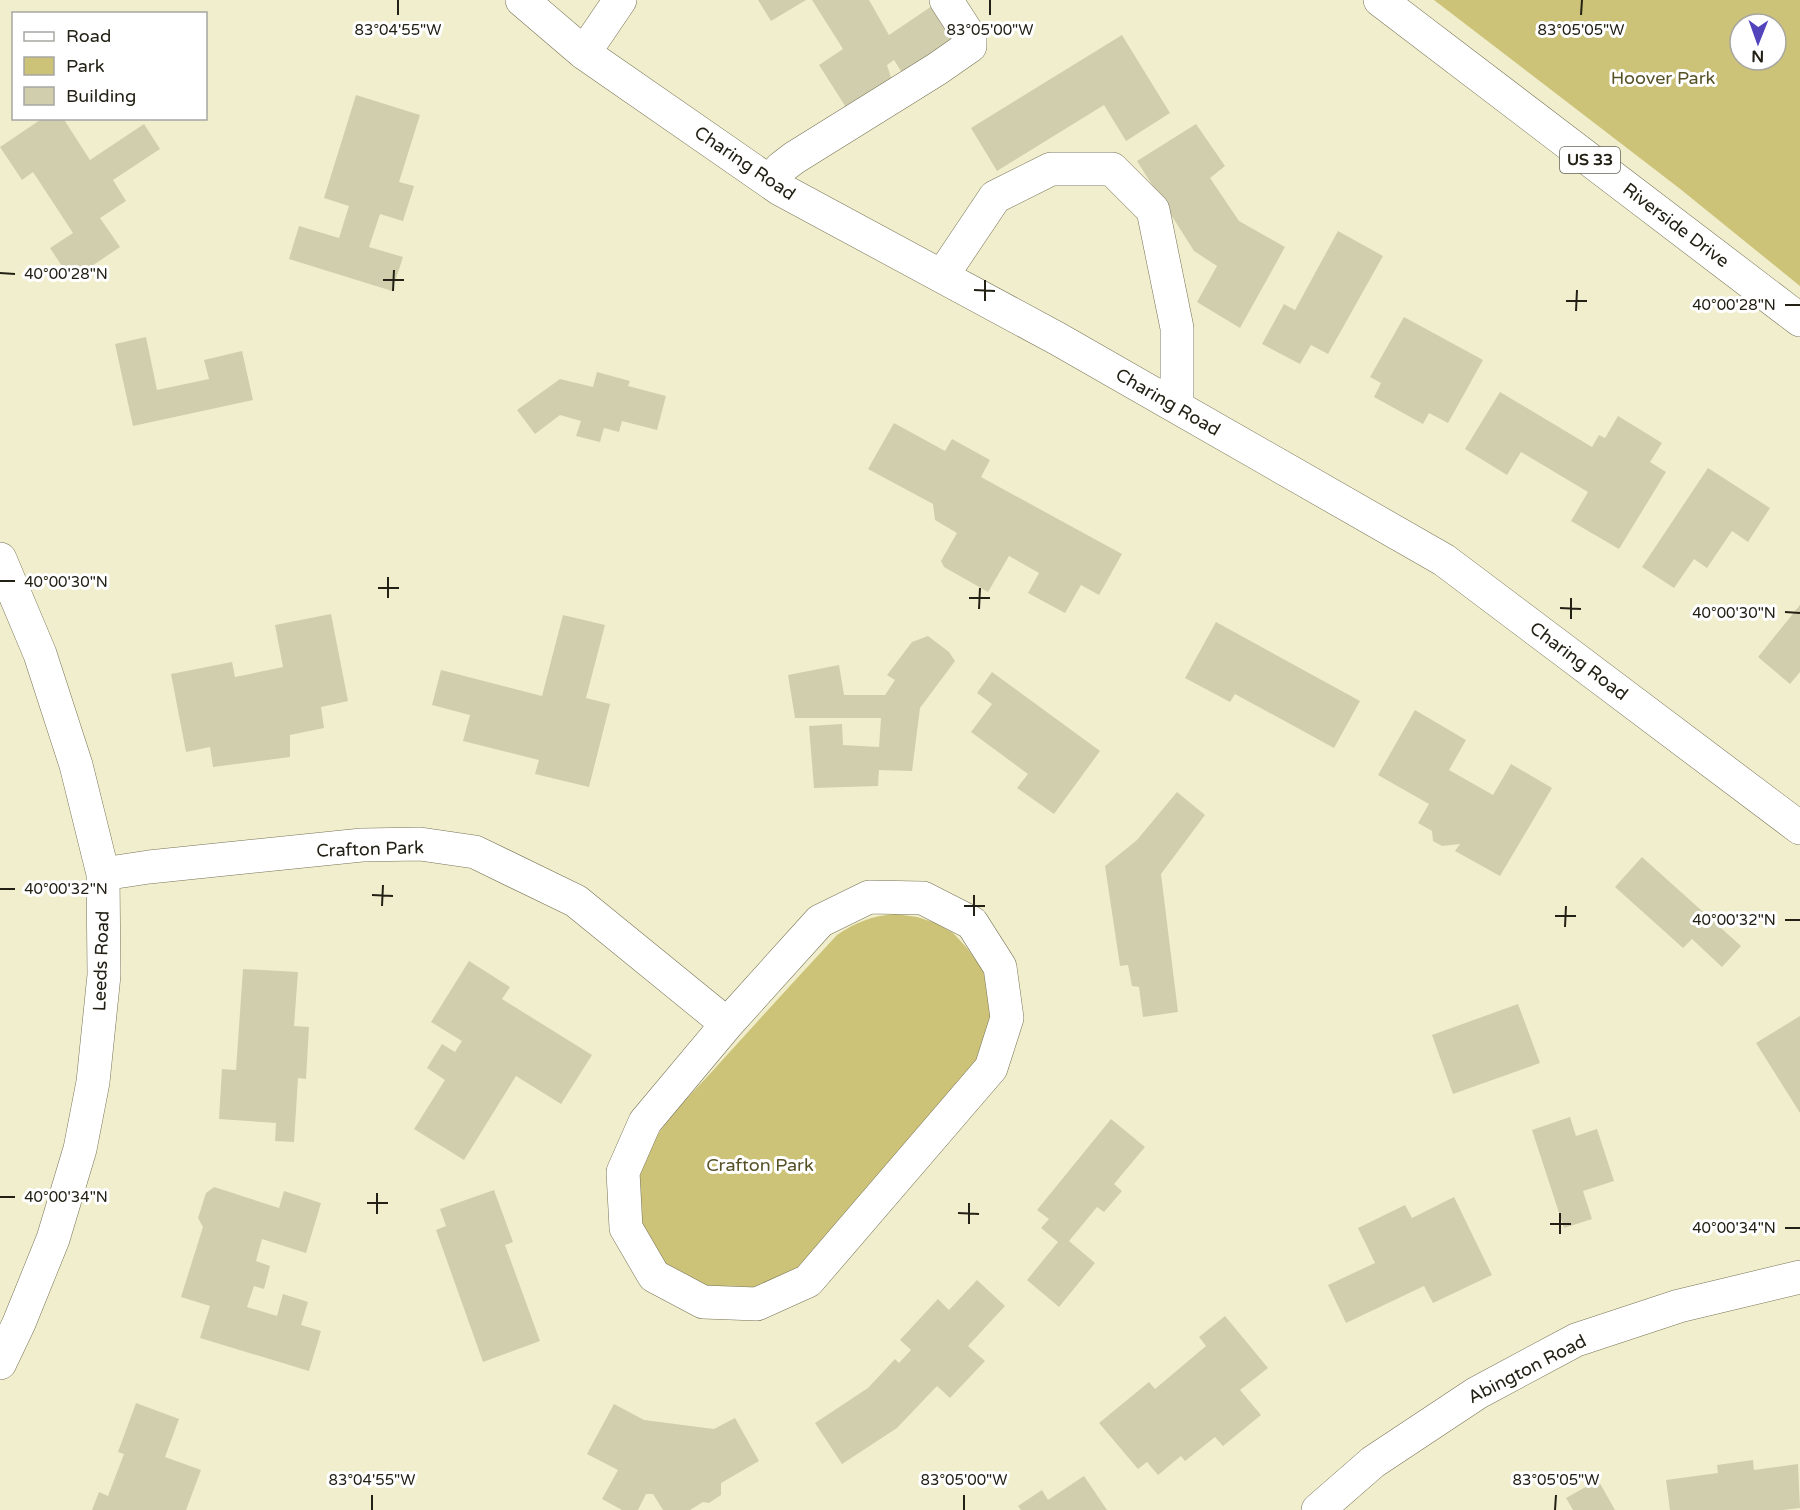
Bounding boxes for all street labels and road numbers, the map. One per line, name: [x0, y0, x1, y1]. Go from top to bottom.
street label: Charing Road: [690, 121, 800, 205]
road number: US 33: [1560, 147, 1620, 173]
street label: Riverside Drive: [1618, 178, 1734, 272]
street label: Charing Road: [1112, 363, 1224, 441]
street label: Charing Road: [1526, 617, 1632, 705]
street label: Crafton Park: [316, 836, 424, 862]
street label: Leeds Road: [88, 910, 114, 1012]
street label: Abington Road: [1464, 1330, 1590, 1408]

